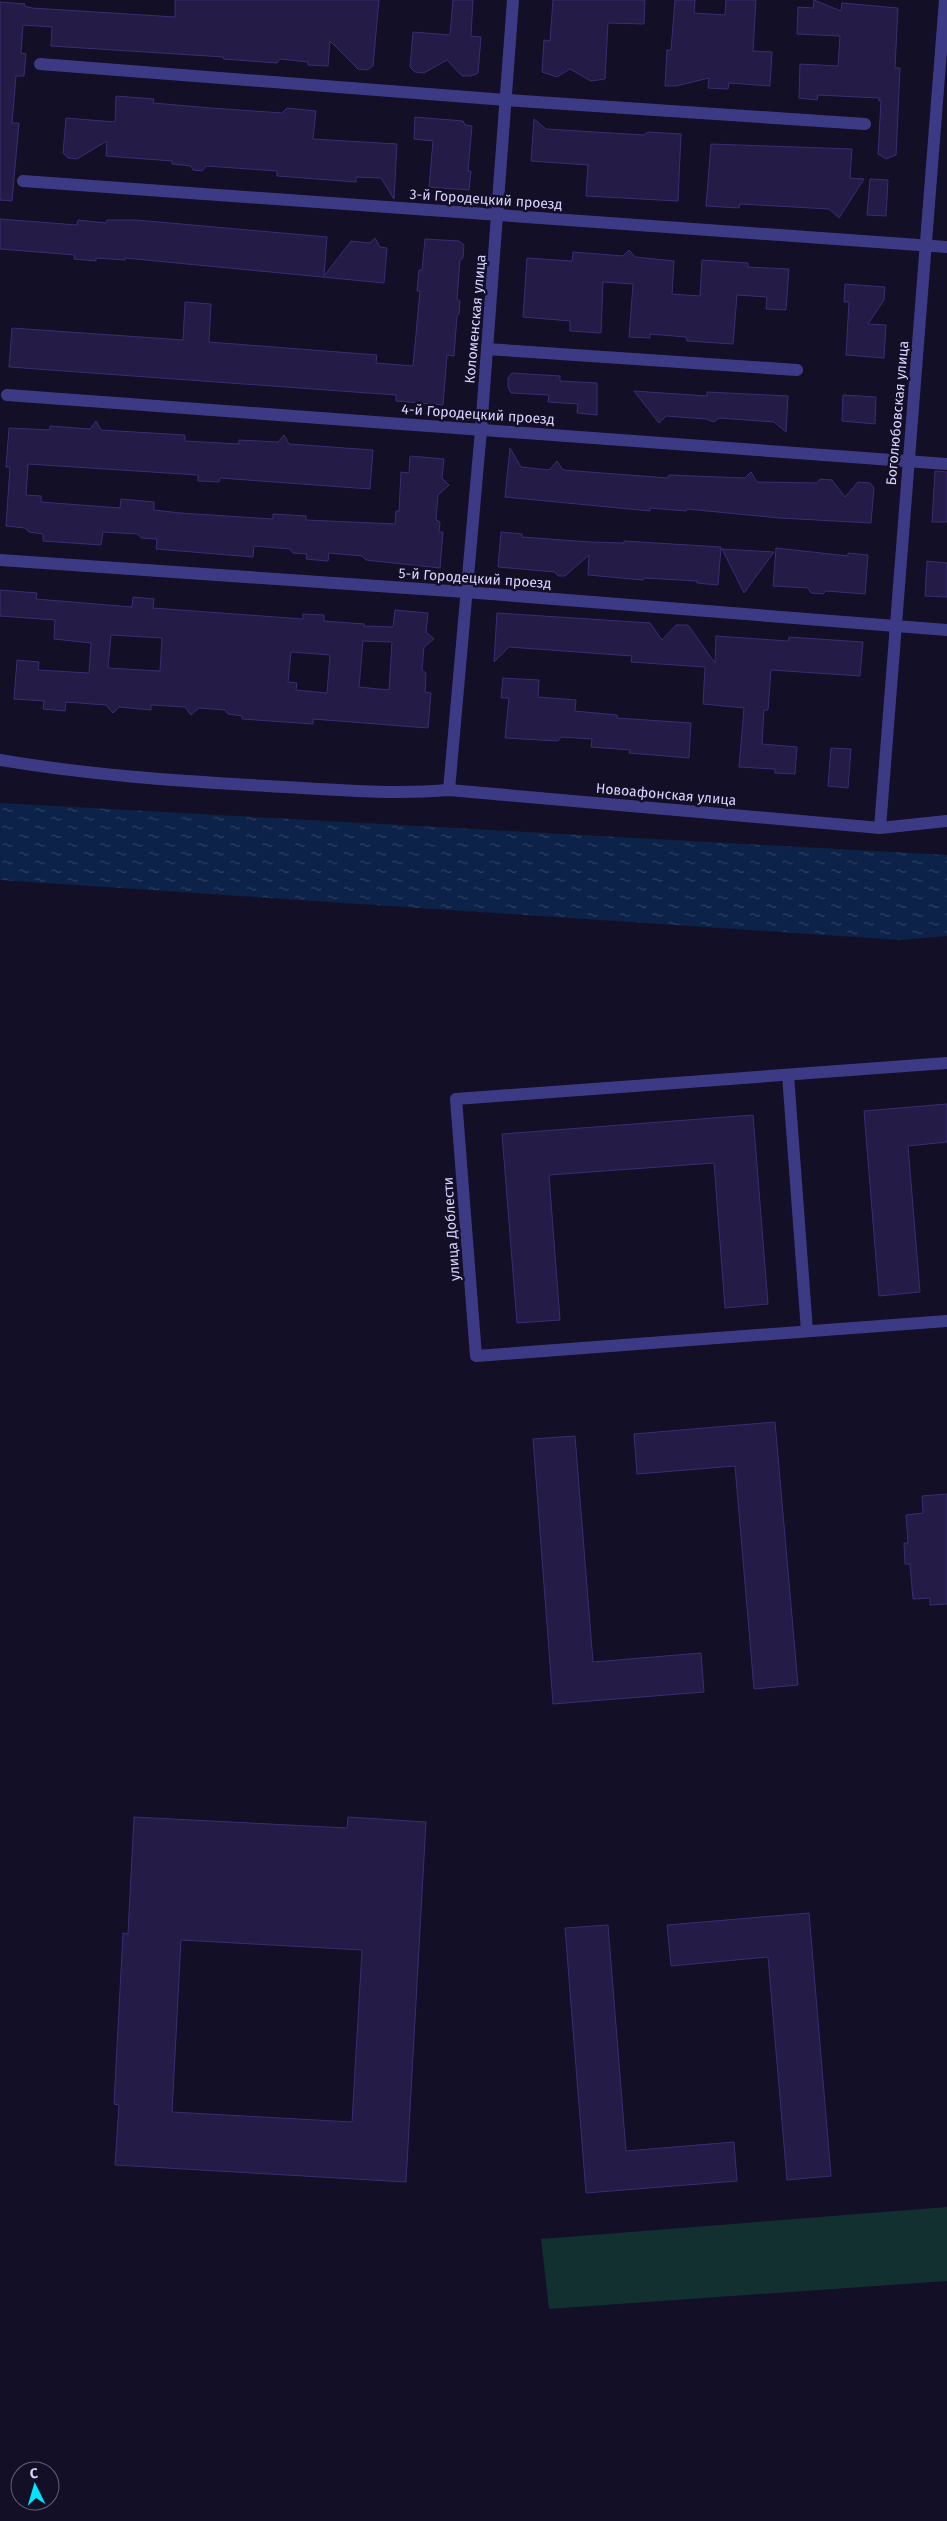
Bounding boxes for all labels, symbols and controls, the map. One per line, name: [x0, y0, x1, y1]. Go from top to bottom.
street label: 3-й Городецкий проезд: [409, 186, 563, 213]
street label: Коломенская улица: [461, 254, 490, 384]
street label: Боголюбовская улица: [883, 340, 912, 486]
street label: 4-й Городецкий проезд: [401, 401, 555, 428]
street label: 5-й Городецкий проезд: [398, 565, 552, 592]
street label: Новоафонская улица: [595, 780, 737, 809]
street label: улица Доблести: [439, 1176, 464, 1282]
north arrow: [10, 2461, 60, 2511]
text: С: [29, 2465, 39, 2482]

